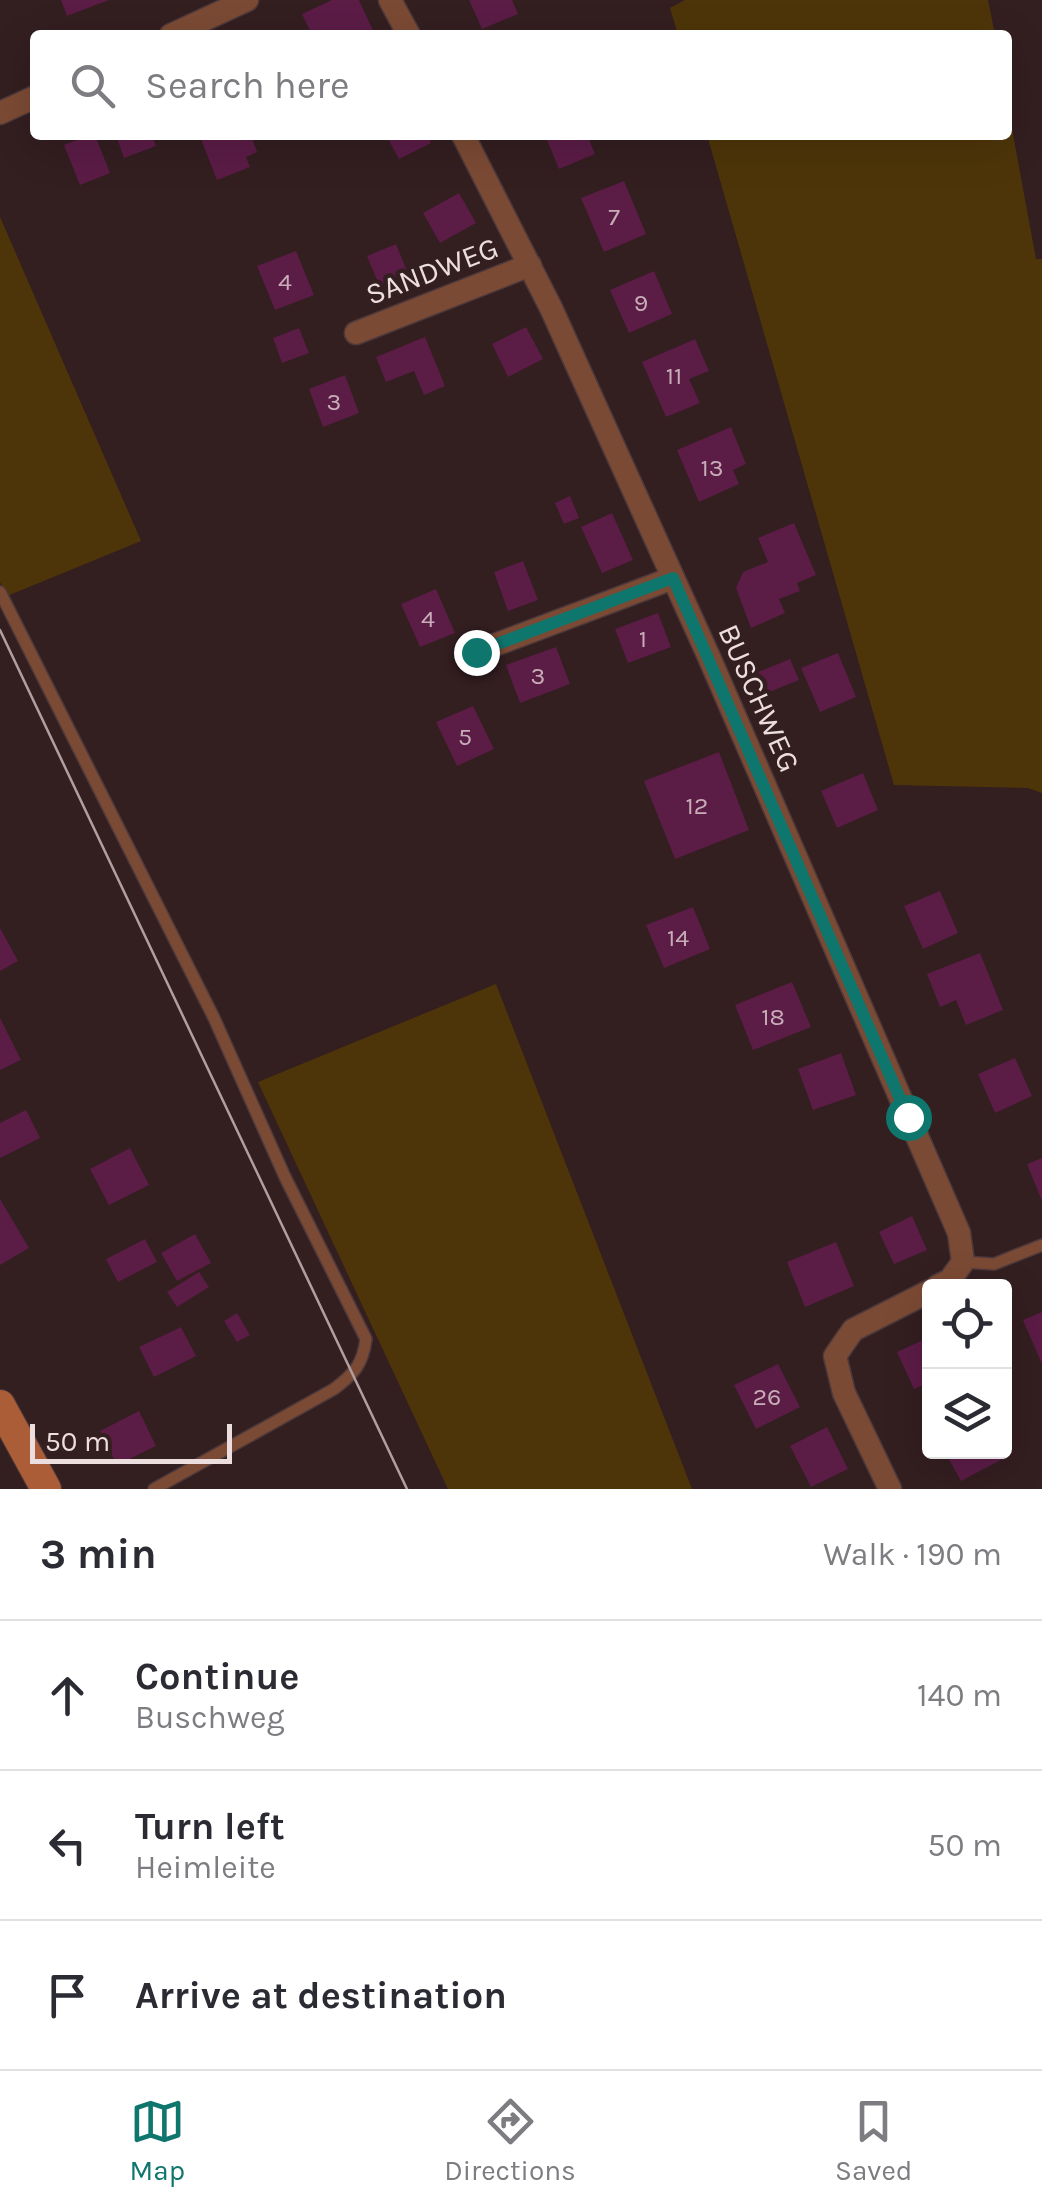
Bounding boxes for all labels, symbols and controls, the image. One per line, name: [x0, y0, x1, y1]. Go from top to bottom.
search box: [30, 30, 1012, 140]
icon: search: [65, 58, 120, 113]
text: Search here: [145, 63, 349, 108]
house number: 7: [608, 202, 620, 231]
street label: SANDWEG: [361, 229, 503, 313]
house number: 4: [278, 267, 292, 296]
house number: 9: [634, 288, 648, 317]
house number: 11: [666, 361, 682, 390]
house number: 3: [327, 387, 341, 416]
house number: 13: [700, 453, 724, 482]
house number: 4: [421, 604, 435, 633]
street label: BUSCHWEG: [710, 619, 808, 777]
house number: 1: [639, 624, 647, 653]
route end: [454, 630, 500, 676]
house number: 3: [531, 661, 545, 690]
house number: 5: [458, 722, 472, 751]
house number: 12: [686, 791, 708, 820]
house number: 14: [667, 923, 689, 952]
house number: 18: [761, 1002, 785, 1031]
route start: [886, 1095, 932, 1141]
map controls: [922, 1279, 1012, 1459]
button: locate: [922, 1279, 1012, 1369]
button: layers: [922, 1369, 1012, 1459]
house number: 26: [753, 1382, 781, 1411]
scale bar: [30, 1419, 232, 1464]
text: 50 m: [45, 1425, 110, 1458]
text: 3 min: [40, 1529, 157, 1579]
text: Walk · 190 m: [823, 1536, 1002, 1573]
text: Continue: [135, 1654, 299, 1699]
icon: ahead: [40, 1668, 95, 1723]
text: 140 m: [917, 1677, 1002, 1714]
text: Buschweg: [135, 1699, 285, 1736]
text: Turn left: [135, 1804, 285, 1849]
icon: left: [40, 1818, 95, 1873]
text: 50 m: [927, 1827, 1002, 1864]
text: Heimleite: [135, 1849, 276, 1886]
icon: arrive: [40, 1968, 95, 2023]
text: Arrive at destination: [135, 1973, 507, 2018]
tab: Map: [130, 2094, 185, 2187]
tab: Directions: [444, 2094, 576, 2187]
tab: Saved: [835, 2094, 912, 2187]

